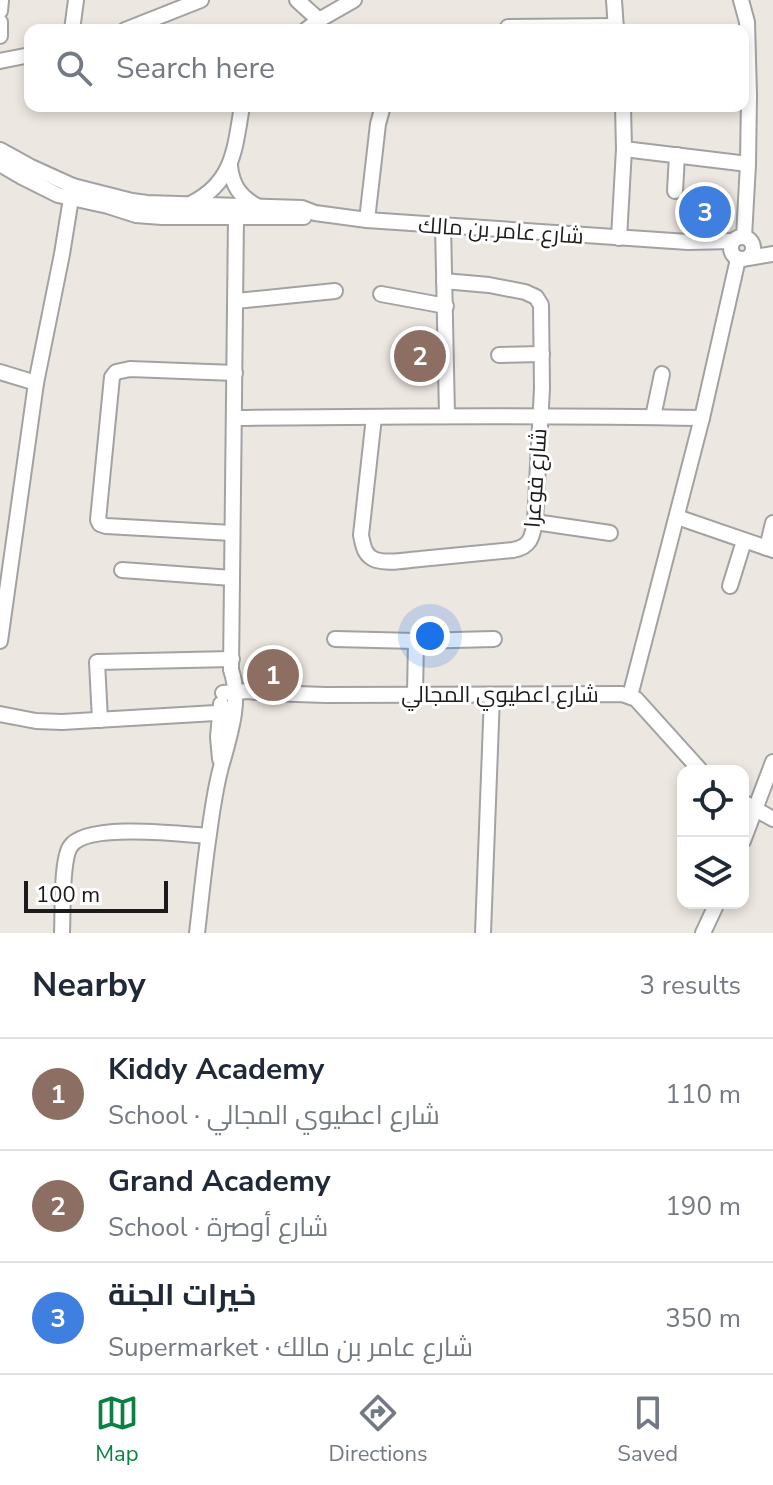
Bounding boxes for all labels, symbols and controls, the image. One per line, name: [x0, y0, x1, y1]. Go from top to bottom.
search box: [24, 24, 749, 112]
icon: search: [52, 46, 96, 90]
text: Search here: [116, 48, 275, 89]
pin: 3: [679, 182, 731, 242]
street label: شارع عامر بن مالك: [417, 210, 585, 252]
pin: 2: [394, 326, 446, 386]
street label: شارع فوعرا: [518, 427, 554, 529]
your location: [410, 616, 450, 656]
pin: 1: [247, 645, 299, 705]
street label: شارع اعطيوي المجالي: [401, 680, 599, 711]
map controls: [677, 765, 749, 909]
button: locate: [677, 765, 749, 837]
button: layers: [677, 837, 749, 909]
scale bar: [24, 877, 168, 913]
text: 100 m: [36, 880, 100, 910]
text: Nearby: [32, 962, 146, 1008]
text: 3 results: [640, 968, 741, 1003]
text: Kiddy Academy: [108, 1049, 324, 1090]
text: 1: [50, 1077, 66, 1112]
text: 110 m: [665, 1077, 741, 1112]
text: School · شارع اعطيوي المجالي: [108, 1098, 440, 1133]
text: Grand Academy: [108, 1161, 331, 1202]
text: 2: [50, 1189, 66, 1224]
text: 190 m: [665, 1189, 741, 1224]
text: School · شارع أوصرة: [108, 1210, 328, 1245]
text: خيرات الجنة: [108, 1275, 256, 1316]
text: 3: [50, 1301, 66, 1336]
text: 350 m: [665, 1301, 741, 1336]
text: Supermarket · شارع عامر بن مالك: [108, 1330, 473, 1365]
tab: Map: [95, 1391, 139, 1469]
tab: Directions: [329, 1391, 428, 1469]
tab: Saved: [617, 1391, 678, 1469]

